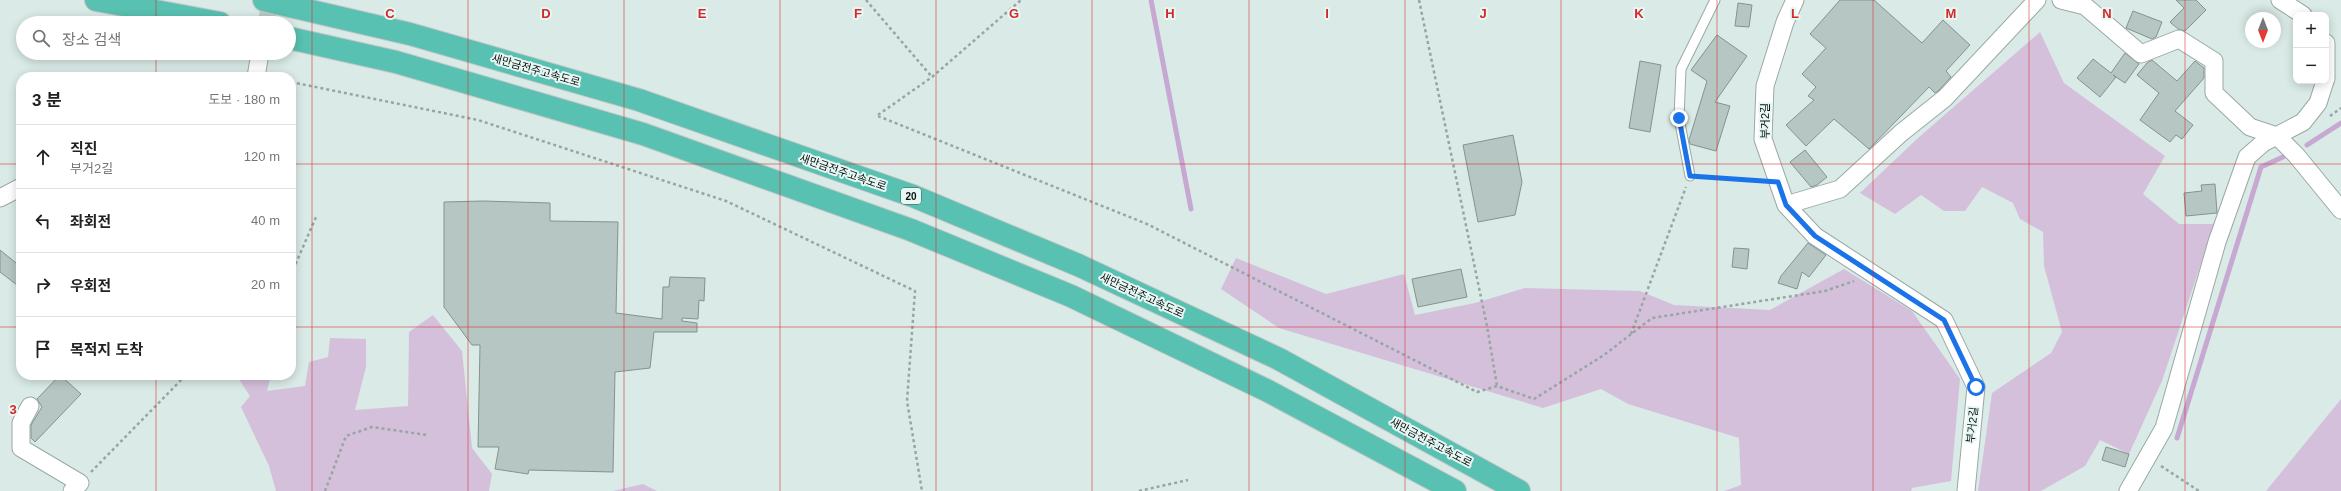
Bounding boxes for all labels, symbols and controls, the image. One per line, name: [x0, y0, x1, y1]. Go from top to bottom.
text: C: [385, 6, 395, 21]
text: D: [541, 6, 551, 21]
text: E: [698, 6, 707, 21]
text: F: [854, 6, 862, 21]
text: G: [1009, 6, 1019, 21]
text: H: [1165, 6, 1175, 21]
text: I: [1325, 6, 1329, 21]
text: J: [1479, 6, 1487, 21]
text: K: [1634, 6, 1644, 21]
text: L: [1791, 6, 1799, 21]
text: M: [1946, 6, 1956, 21]
text: N: [2102, 6, 2112, 21]
north arrow: [2245, 12, 2281, 48]
map controls: [2293, 12, 2329, 84]
button: +: [2293, 12, 2329, 48]
search box: [16, 16, 296, 60]
icon: search: [30, 27, 52, 49]
text: 장소 검색: [62, 31, 121, 48]
button: −: [2293, 48, 2329, 84]
street label: 새만금전주고속도로: [491, 52, 581, 88]
text: 3 분: [32, 91, 62, 110]
text: 도보 · 180 m: [208, 92, 280, 107]
street label: 부거2길: [1759, 103, 1771, 139]
route end: [1670, 109, 1688, 127]
text: 직진: [70, 140, 98, 157]
icon: ahead: [32, 146, 54, 168]
text: 120 m: [244, 149, 280, 164]
street label: 새만금전주고속도로: [798, 151, 888, 193]
text: 부거2길: [70, 161, 113, 176]
road number: 20: [901, 188, 921, 204]
icon: left: [32, 210, 54, 232]
text: 좌회전: [70, 213, 111, 230]
text: 40 m: [251, 213, 280, 228]
street label: 새만금전주고속도로: [1098, 270, 1186, 320]
icon: right: [32, 274, 54, 296]
text: 우회전: [70, 277, 111, 294]
text: 20 m: [251, 277, 280, 292]
icon: arrive: [32, 338, 54, 360]
text: 목적지 도착: [70, 341, 143, 358]
route start: [1967, 378, 1985, 396]
text: 3: [9, 402, 17, 417]
street label: 부거2길: [1964, 406, 1980, 444]
street label: 새만금전주고속도로: [1388, 415, 1474, 469]

